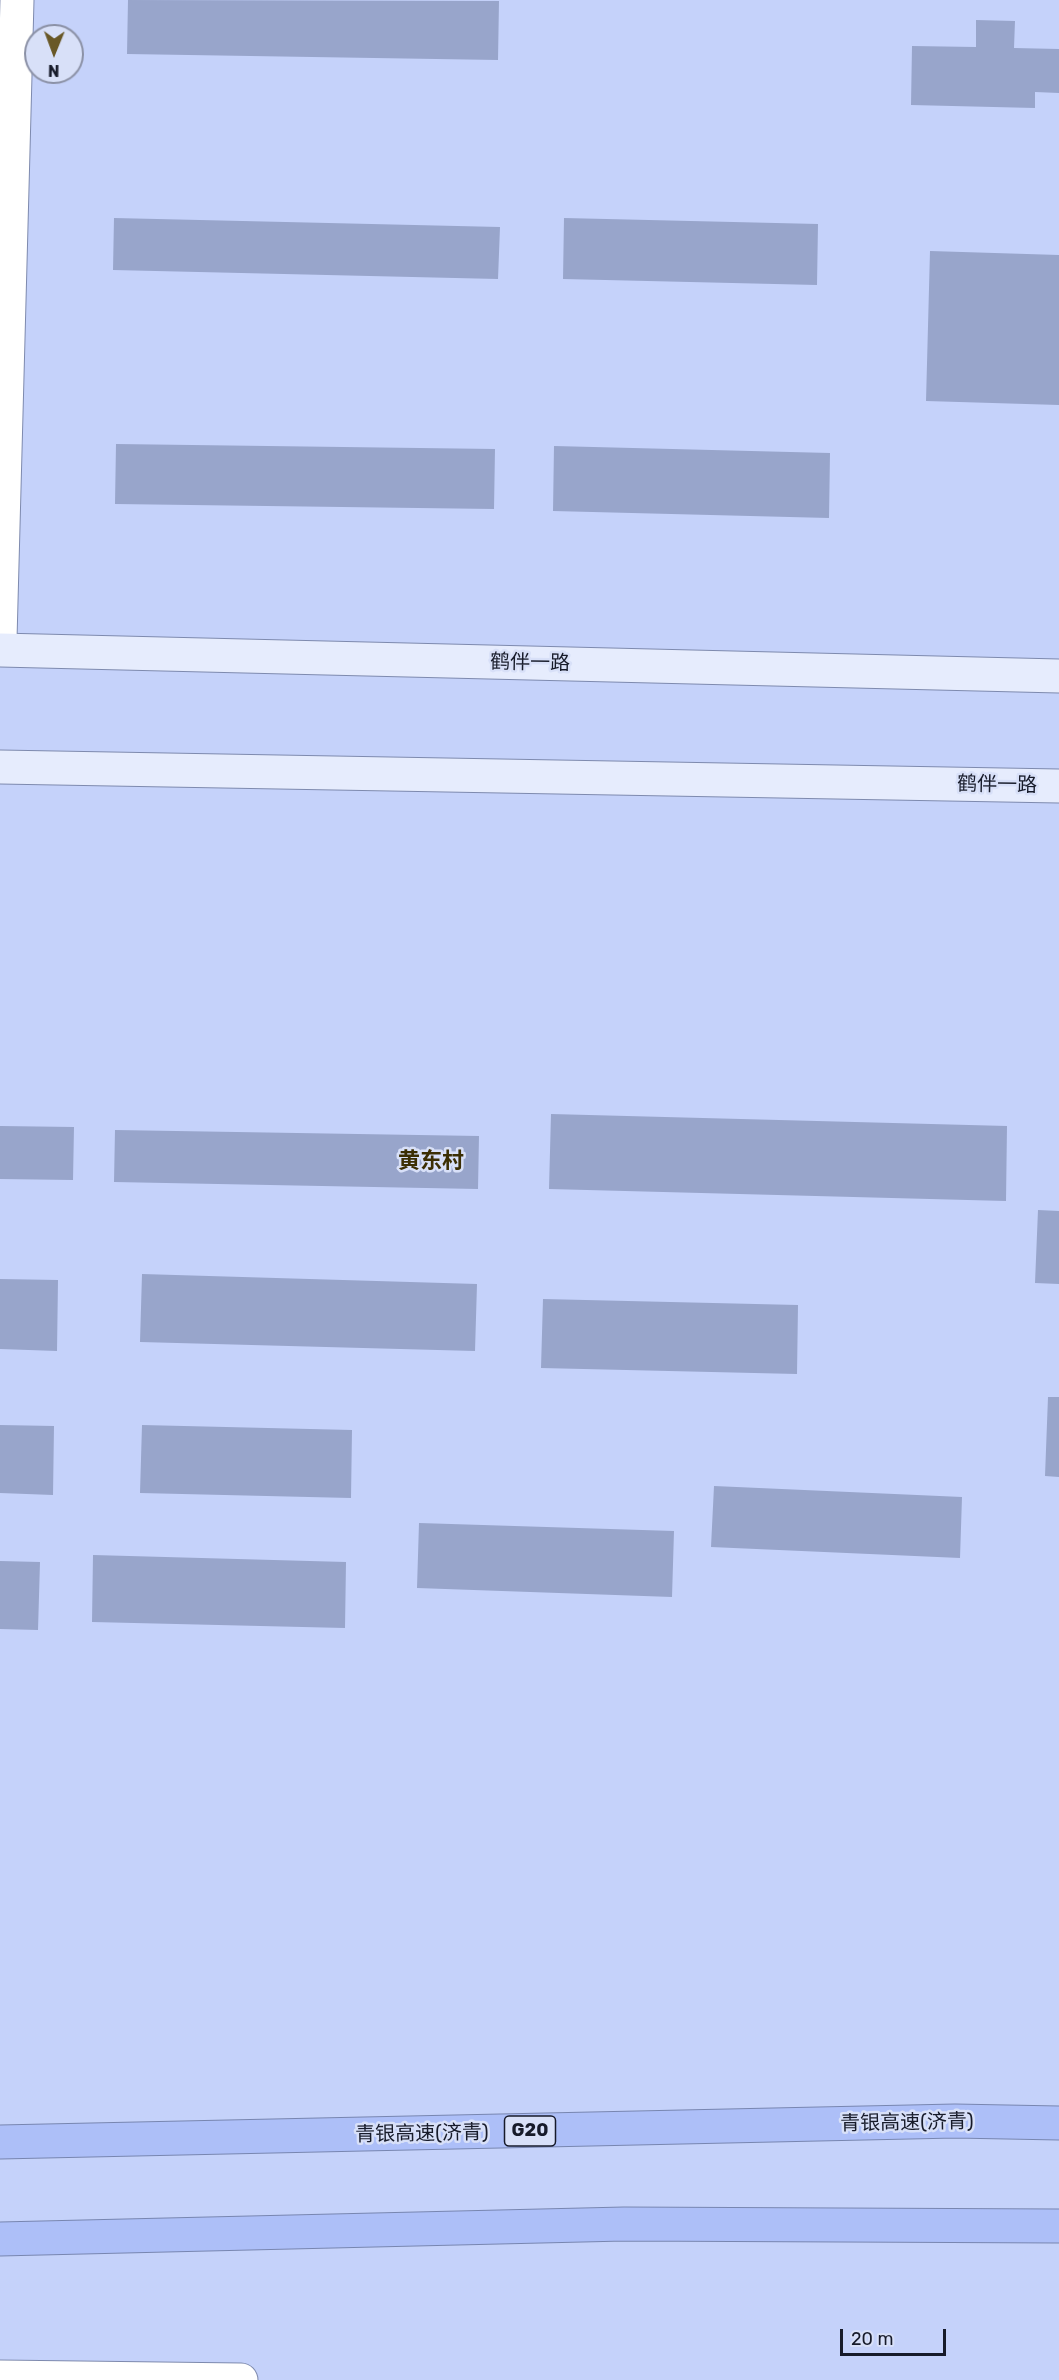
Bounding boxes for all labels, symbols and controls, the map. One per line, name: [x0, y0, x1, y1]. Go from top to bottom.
north arrow: [24, 24, 84, 84]
text: N: [48, 61, 60, 80]
street label: 鹤伴一路: [490, 650, 570, 676]
street label: 鹤伴一路: [957, 772, 1037, 798]
district label: 黄东村: [398, 1149, 464, 1175]
street label: 青银高速(济青): [840, 2110, 974, 2136]
road number: G20: [504, 2116, 556, 2146]
street label: 青银高速(济青): [355, 2121, 489, 2147]
scale bar: [843, 2317, 950, 2355]
text: 20 m: [851, 2328, 893, 2350]

